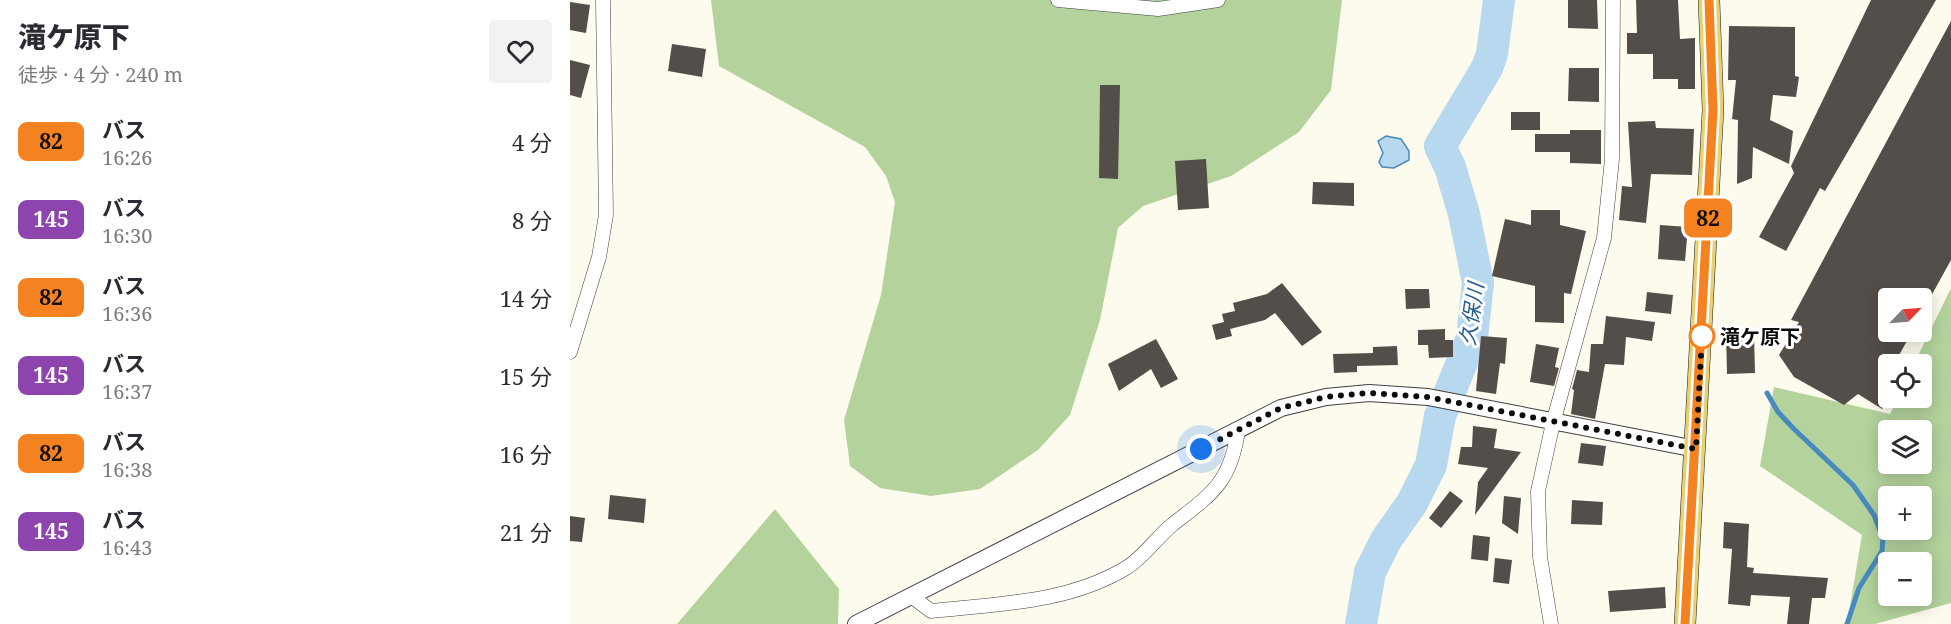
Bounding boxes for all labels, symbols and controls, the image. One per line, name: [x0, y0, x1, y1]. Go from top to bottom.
text: 滝ケ原下: [18, 17, 130, 55]
button: heart: [489, 20, 552, 83]
text: 徒歩 · 4 分 · 240 m: [18, 61, 183, 88]
text: バス: [102, 114, 146, 144]
text: 82: [39, 127, 63, 155]
text: 4 分: [512, 127, 552, 157]
text: 16:26: [102, 144, 152, 171]
text: バス: [102, 192, 146, 222]
line badge: 82: [1681, 198, 1735, 238]
text: 82: [1696, 204, 1720, 232]
text: 145: [33, 205, 69, 233]
text: 8 分: [512, 205, 552, 235]
text: 16:30: [102, 222, 152, 249]
text: バス: [102, 270, 146, 300]
water label: 久保川: [1453, 279, 1490, 347]
text: 82: [39, 283, 63, 311]
text: 14 分: [500, 283, 552, 313]
north arrow: [1878, 288, 1932, 342]
map controls: [1878, 288, 1932, 606]
text: 16:36: [102, 300, 152, 327]
marker: 滝ケ原下: [1689, 323, 1715, 349]
place label: 滝ケ原下: [1720, 323, 1800, 350]
text: バス: [102, 348, 146, 378]
button: locate: [1878, 354, 1932, 408]
text: 145: [33, 361, 69, 389]
text: 15 分: [500, 361, 552, 391]
text: 16:37: [102, 378, 152, 405]
button: layers: [1878, 420, 1932, 474]
text: バス: [102, 426, 146, 456]
your location: [1186, 434, 1216, 464]
text: 82: [39, 439, 63, 467]
text: 16 分: [500, 439, 552, 469]
text: 16:38: [102, 456, 152, 483]
button: +: [1878, 486, 1932, 540]
text: バス: [102, 504, 146, 534]
text: 145: [33, 517, 69, 545]
text: 21 分: [500, 517, 552, 547]
text: 16:43: [102, 534, 152, 561]
button: −: [1878, 552, 1932, 606]

